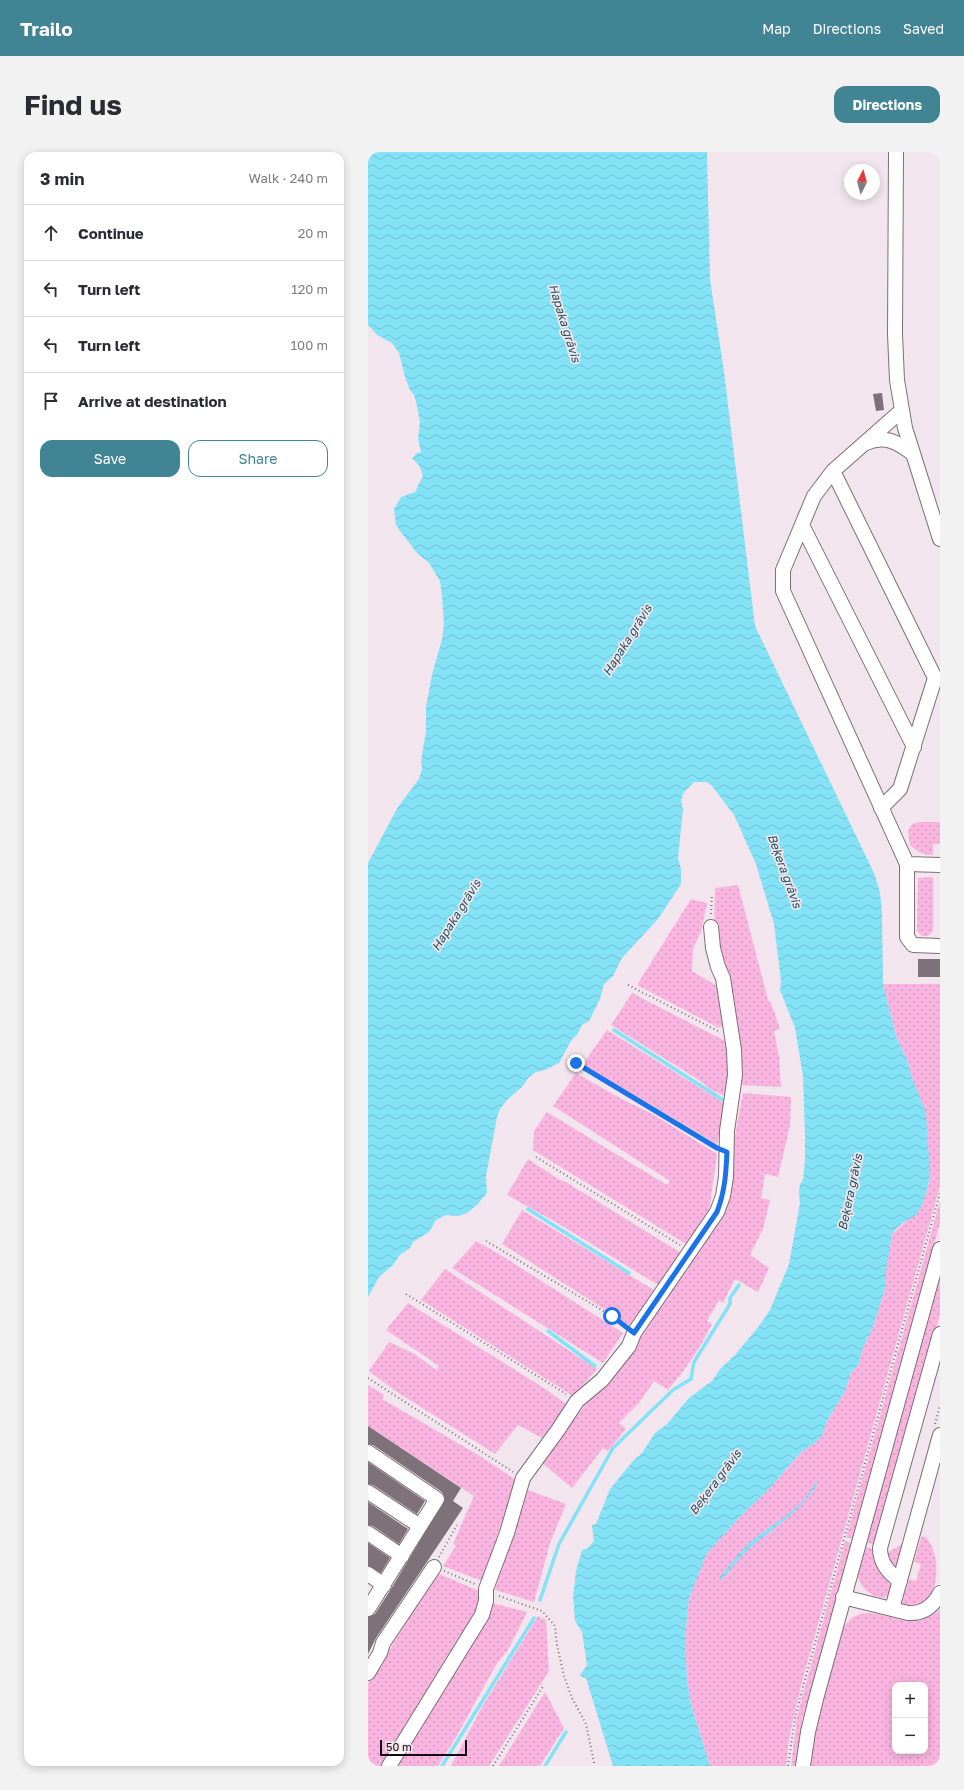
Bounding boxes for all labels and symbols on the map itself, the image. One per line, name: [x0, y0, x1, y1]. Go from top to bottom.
north arrow: [844, 164, 880, 200]
water label: Hapaka grāvis: [546, 282, 584, 365]
water label: Hapaka grāvis: [599, 601, 655, 678]
water label: Beķera grāvis: [765, 832, 806, 911]
water label: Hapaka grāvis: [428, 876, 484, 953]
route end: [567, 1054, 585, 1072]
water label: Beķera grāvis: [835, 1152, 866, 1232]
route start: [603, 1307, 621, 1325]
water label: Beķera grāvis: [686, 1446, 745, 1518]
scale bar: [380, 1738, 467, 1757]

